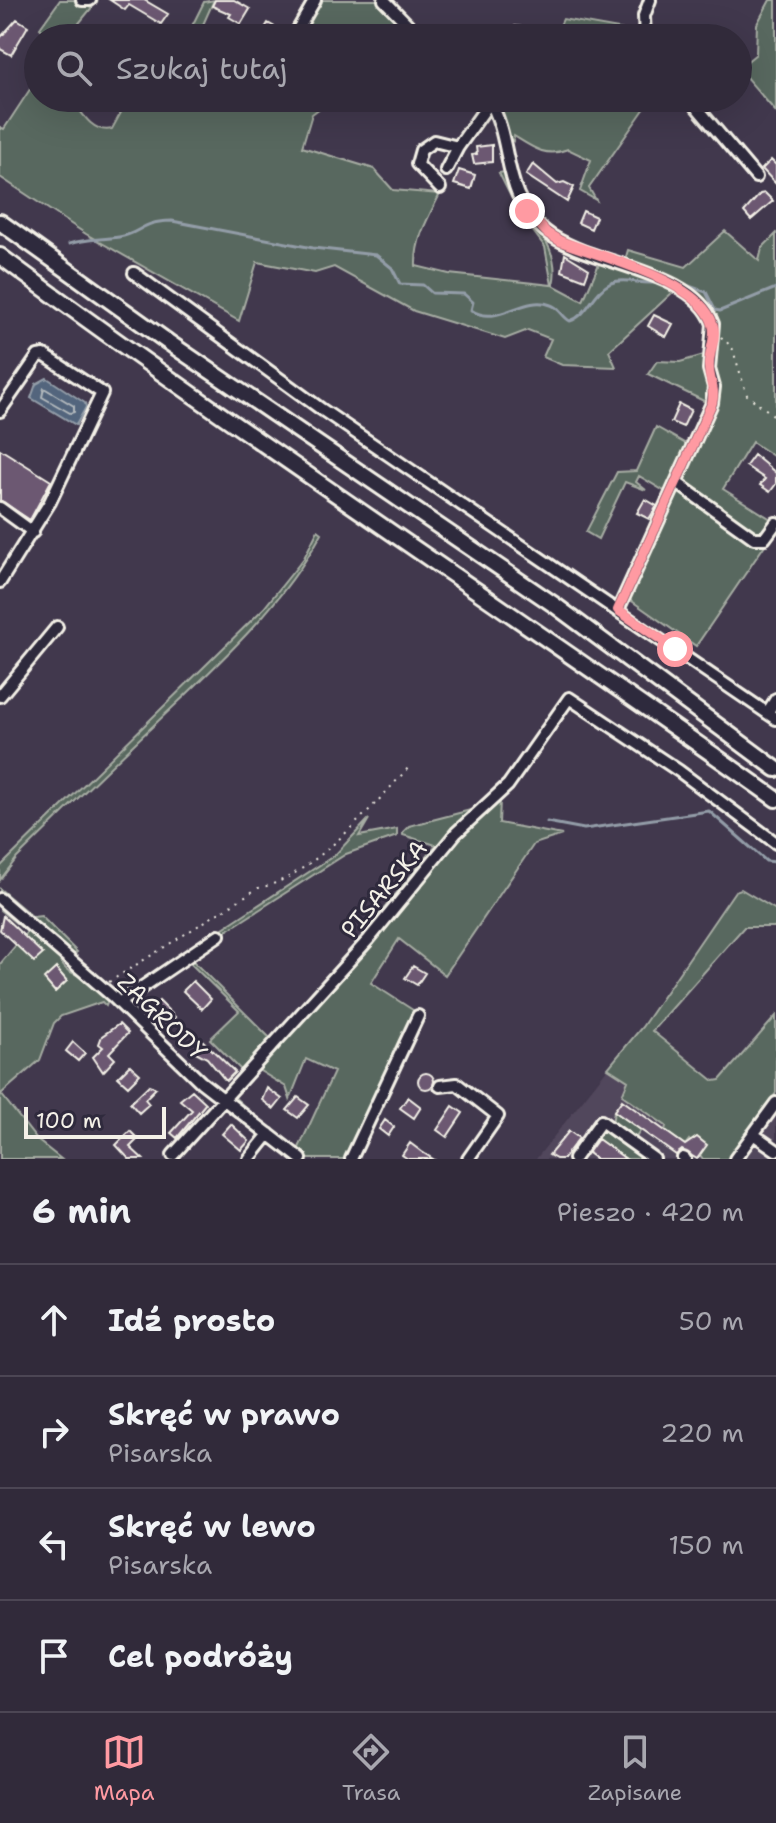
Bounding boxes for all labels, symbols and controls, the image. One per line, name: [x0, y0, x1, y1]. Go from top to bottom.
search box: [24, 24, 752, 112]
icon: search: [52, 46, 96, 90]
text: Szukaj tutaj: [116, 48, 288, 89]
route end: [509, 193, 545, 229]
route start: [657, 631, 693, 667]
street label: PISARSKA: [334, 833, 434, 945]
street label: ZAGRODY: [110, 966, 214, 1068]
scale bar: [24, 1103, 166, 1139]
text: 100 m: [36, 1106, 102, 1135]
text: 6 min: [32, 1188, 131, 1234]
text: Pieszo · 420 m: [557, 1194, 744, 1229]
icon: ahead: [32, 1298, 76, 1342]
text: Idź prosto: [108, 1300, 275, 1341]
text: 50 m: [679, 1303, 744, 1338]
text: Skręć w prawo: [108, 1394, 340, 1435]
icon: right: [32, 1410, 76, 1454]
text: 220 m: [660, 1415, 744, 1450]
text: Pisarska: [108, 1435, 212, 1470]
text: Skręć w lewo: [108, 1506, 316, 1547]
icon: left: [32, 1522, 76, 1566]
text: 150 m: [668, 1527, 744, 1562]
text: Pisarska: [108, 1547, 212, 1582]
icon: arrive: [32, 1634, 76, 1678]
text: Cel podróży: [108, 1636, 293, 1677]
tab: Mapa: [94, 1730, 155, 1807]
tab: Trasa: [342, 1730, 400, 1807]
tab: Zapisane: [588, 1730, 682, 1807]

